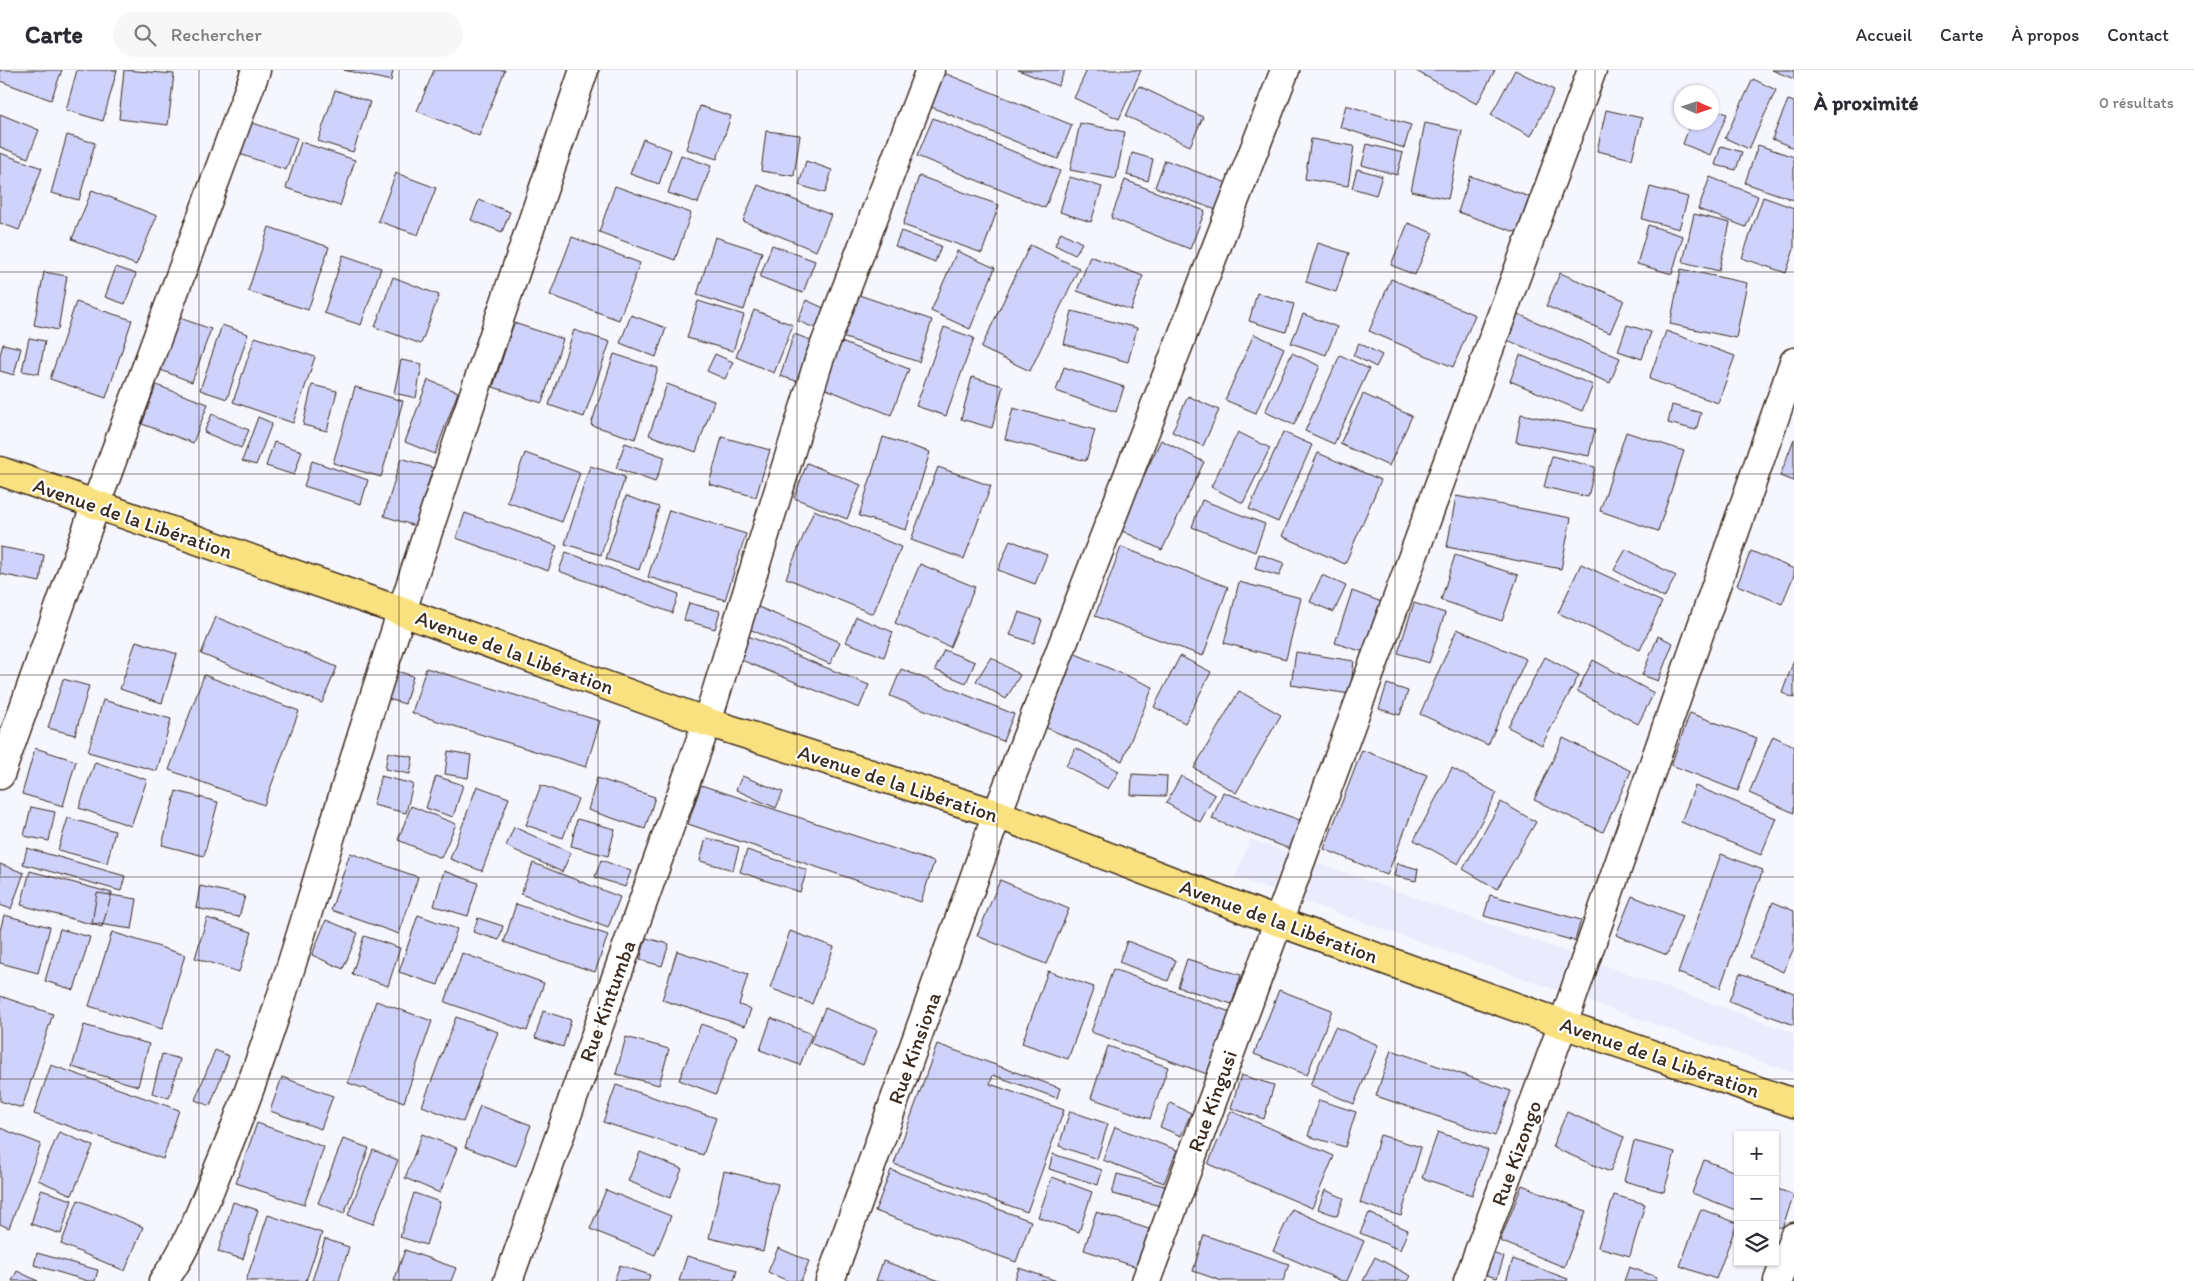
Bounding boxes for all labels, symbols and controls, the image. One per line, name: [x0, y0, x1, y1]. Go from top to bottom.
search box: [113, 12, 463, 57]
text: Carte: [25, 20, 83, 49]
icon: search: [131, 21, 159, 49]
text: Rechercher: [171, 23, 262, 46]
text: Accueil: [1856, 24, 1912, 46]
text: Carte: [1940, 24, 1983, 46]
text: À propos: [2011, 24, 2079, 46]
text: Contact: [2107, 24, 2169, 46]
north arrow: [1674, 85, 1719, 130]
text: À proximité: [1814, 90, 1919, 115]
text: 0 résultats: [2099, 93, 2174, 112]
street label: Avenue de la Libération: [30, 472, 236, 564]
street label: Avenue de la Libération: [413, 605, 617, 699]
street label: Avenue de la Libération: [795, 739, 1001, 827]
street label: Avenue de la Libération: [1177, 874, 1381, 968]
street label: Rue Kintumba: [573, 937, 641, 1065]
street label: Rue Kinsiona: [882, 988, 946, 1108]
street label: Avenue de la Libération: [1557, 1011, 1763, 1103]
street label: Rue Kingusi: [1182, 1047, 1242, 1155]
street label: Rue Kizongo: [1485, 1097, 1547, 1209]
map controls: [1734, 1131, 1779, 1266]
button: +: [1734, 1131, 1779, 1176]
button: −: [1734, 1176, 1779, 1221]
button: layers: [1734, 1221, 1779, 1266]

